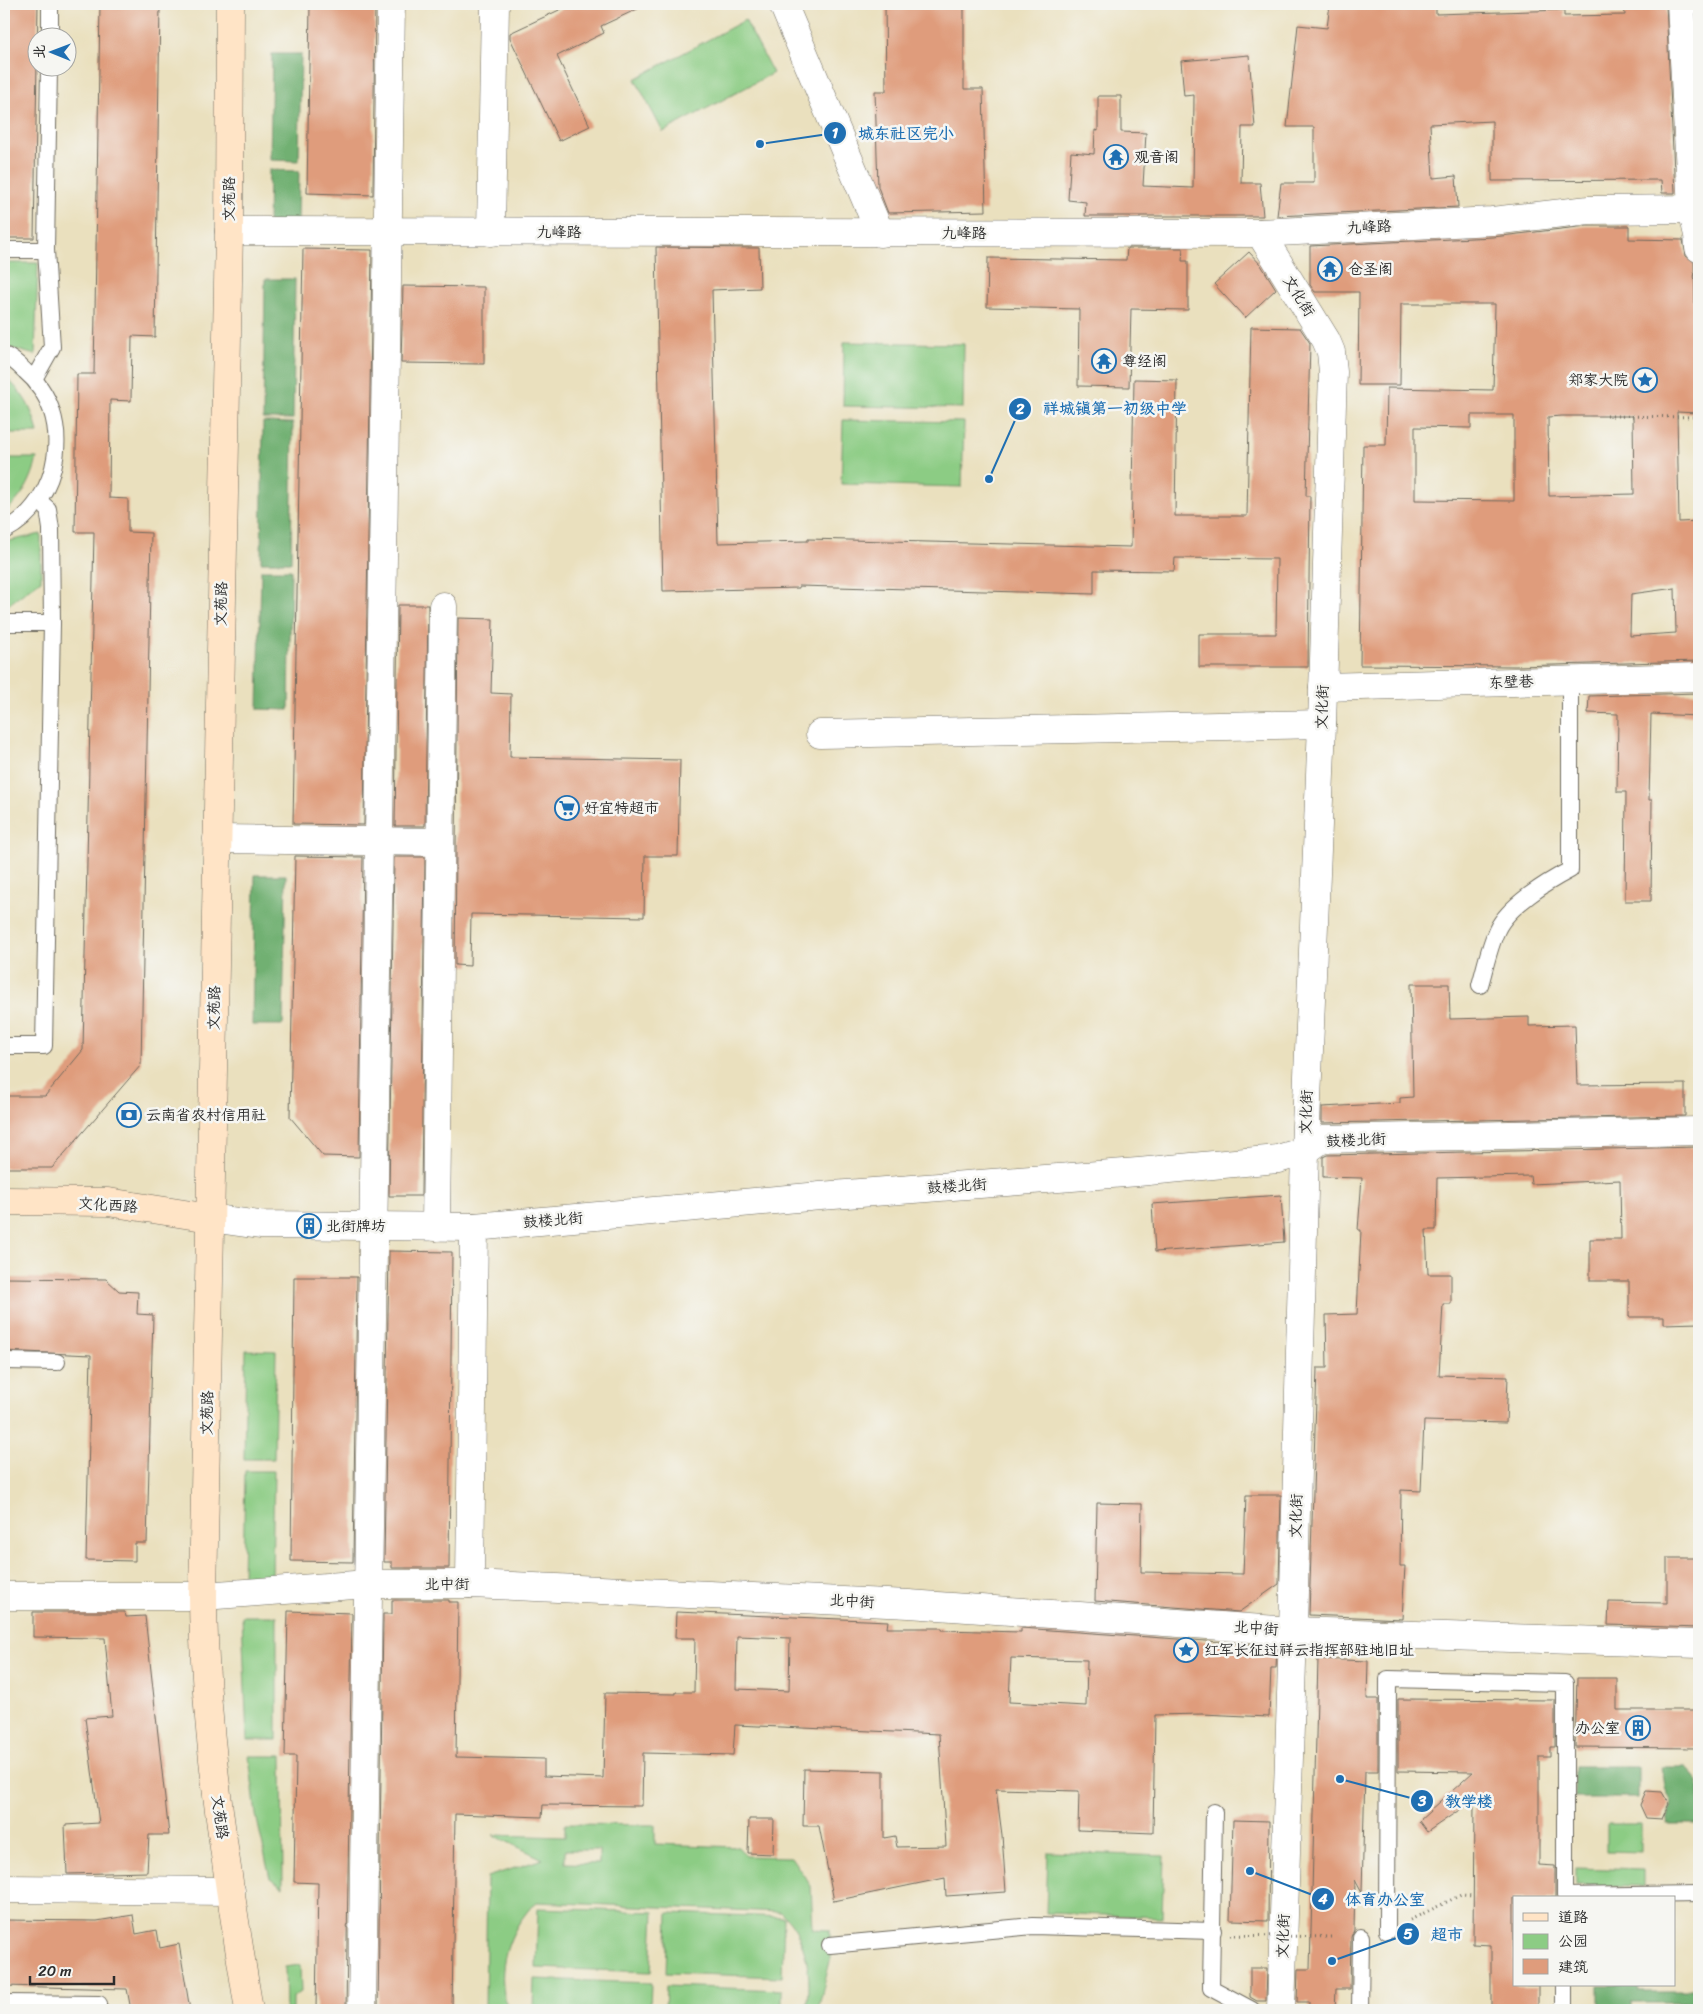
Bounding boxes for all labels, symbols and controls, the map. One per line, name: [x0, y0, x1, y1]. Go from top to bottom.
north arrow: [28, 28, 78, 78]
text: 北: [27, 45, 52, 59]
callout: 城东社区完小: [823, 118, 964, 149]
text: 城东社区完小: [858, 119, 954, 148]
text: 1: [832, 120, 839, 146]
temple icon: 观音阁: [1103, 144, 1129, 170]
place label: 观音阁: [1134, 144, 1179, 170]
street label: 文苑路: [216, 176, 242, 222]
street label: 九峰路: [1346, 213, 1392, 241]
street label: 九峰路: [536, 219, 582, 245]
street label: 九峰路: [941, 220, 987, 246]
temple icon: 仓圣阁: [1317, 256, 1343, 282]
place label: 仓圣阁: [1348, 256, 1393, 282]
street label: 文化街: [1276, 270, 1322, 322]
temple icon: 尊经阁: [1091, 348, 1117, 374]
place label: 尊经阁: [1122, 348, 1167, 374]
place label: 郑家大院: [1568, 367, 1628, 393]
place icon: 郑家大院: [1632, 367, 1658, 393]
callout: 祥城镇第一初级中学: [1008, 393, 1197, 424]
text: 祥城镇第一初级中学: [1043, 394, 1187, 423]
text: 2: [1015, 396, 1025, 422]
street label: 文苑路: [208, 581, 234, 627]
street label: 东壁巷: [1488, 668, 1534, 696]
street label: 文化街: [1308, 684, 1336, 730]
supermarket icon: 好宜特超市: [554, 795, 580, 821]
place label: 好宜特超市: [584, 795, 659, 821]
street label: 文苑路: [201, 985, 227, 1031]
street label: 文化街: [1292, 1089, 1320, 1135]
bank icon: 云南省农村信用社: [116, 1102, 142, 1128]
place label: 云南省农村信用社: [146, 1102, 266, 1128]
street label: 鼓楼北街: [1325, 1125, 1387, 1155]
street label: 鼓楼北街: [926, 1171, 988, 1201]
street label: 文化西路: [77, 1190, 139, 1220]
street label: 鼓楼北街: [522, 1204, 584, 1236]
building icon: 北街牌坊: [296, 1213, 322, 1239]
place label: 北街牌坊: [326, 1213, 386, 1239]
street label: 文苑路: [194, 1390, 220, 1436]
street label: 文化街: [1283, 1493, 1309, 1539]
street label: 北中街: [424, 1571, 470, 1597]
street label: 北中街: [829, 1587, 875, 1615]
street label: 北中街: [1233, 1613, 1279, 1643]
place icon: 红军长征过祥云指挥部驻地旧址: [1173, 1637, 1199, 1663]
place label: 红军长征过祥云指挥部驻地旧址: [1204, 1637, 1414, 1663]
place label: 办公室: [1575, 1715, 1620, 1741]
building icon: 办公室: [1625, 1715, 1651, 1741]
callout: 教学楼: [1410, 1786, 1503, 1817]
text: 教学楼: [1445, 1787, 1493, 1816]
text: 3: [1417, 1788, 1427, 1814]
street label: 文苑路: [204, 1793, 236, 1841]
callout: 体育办公室: [1310, 1884, 1435, 1915]
text: 体育办公室: [1345, 1885, 1425, 1914]
text: 4: [1317, 1886, 1328, 1912]
legend: [1513, 1896, 1676, 1986]
text: 道路: [1558, 1904, 1588, 1930]
street label: 文化街: [1269, 1913, 1297, 1959]
callout: 超市: [1396, 1919, 1473, 1950]
text: 超市: [1431, 1920, 1463, 1949]
text: 5: [1403, 1921, 1413, 1947]
text: 公园: [1558, 1928, 1588, 1954]
scale bar: [30, 1954, 114, 1986]
text: 建筑: [1558, 1954, 1588, 1980]
text: 20 m: [38, 1958, 72, 1984]

